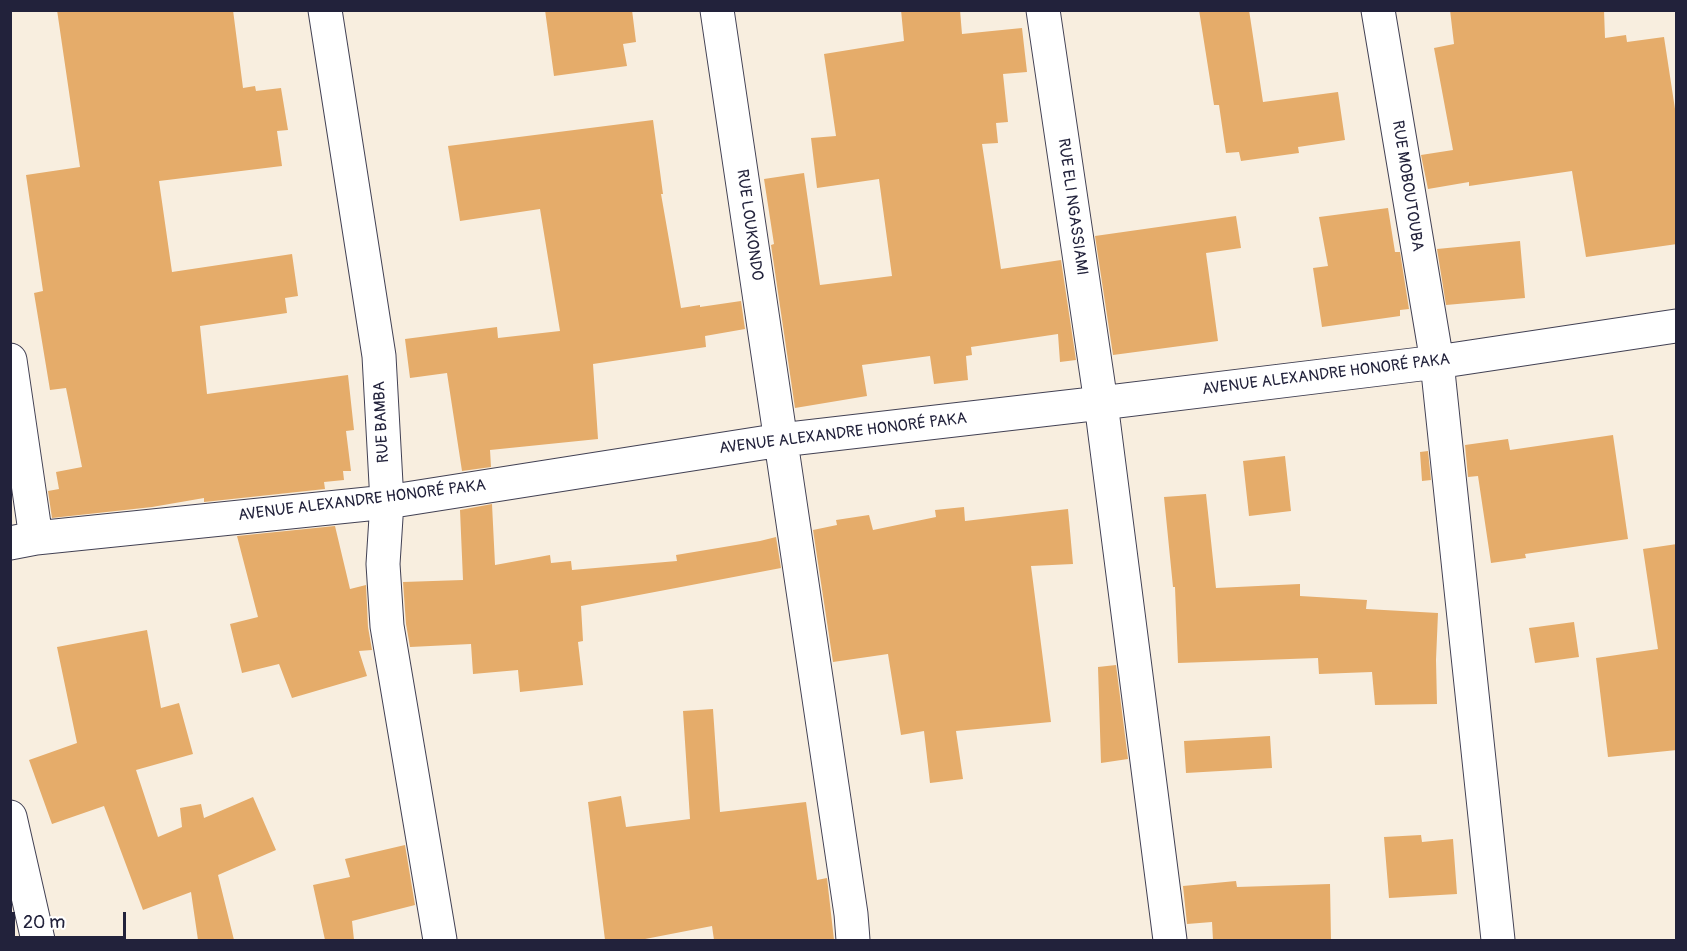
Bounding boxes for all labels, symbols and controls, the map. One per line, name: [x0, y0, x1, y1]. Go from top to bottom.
street label: RUE MOBOUTOUBA: [1387, 119, 1427, 253]
street label: RUE ELI NGASSIAMI: [1053, 137, 1091, 277]
street label: RUE LOUKONDO: [732, 168, 766, 282]
street label: AVENUE ALEXANDRE HONORÉ PAKA: [1201, 350, 1451, 400]
street label: RUE BAMBA: [370, 381, 394, 463]
street label: AVENUE ALEXANDRE HONORÉ PAKA: [718, 409, 968, 459]
street label: AVENUE ALEXANDRE HONORÉ PAKA: [237, 476, 487, 526]
scale bar: [15, 900, 129, 938]
text: 20 m: [23, 911, 65, 934]

